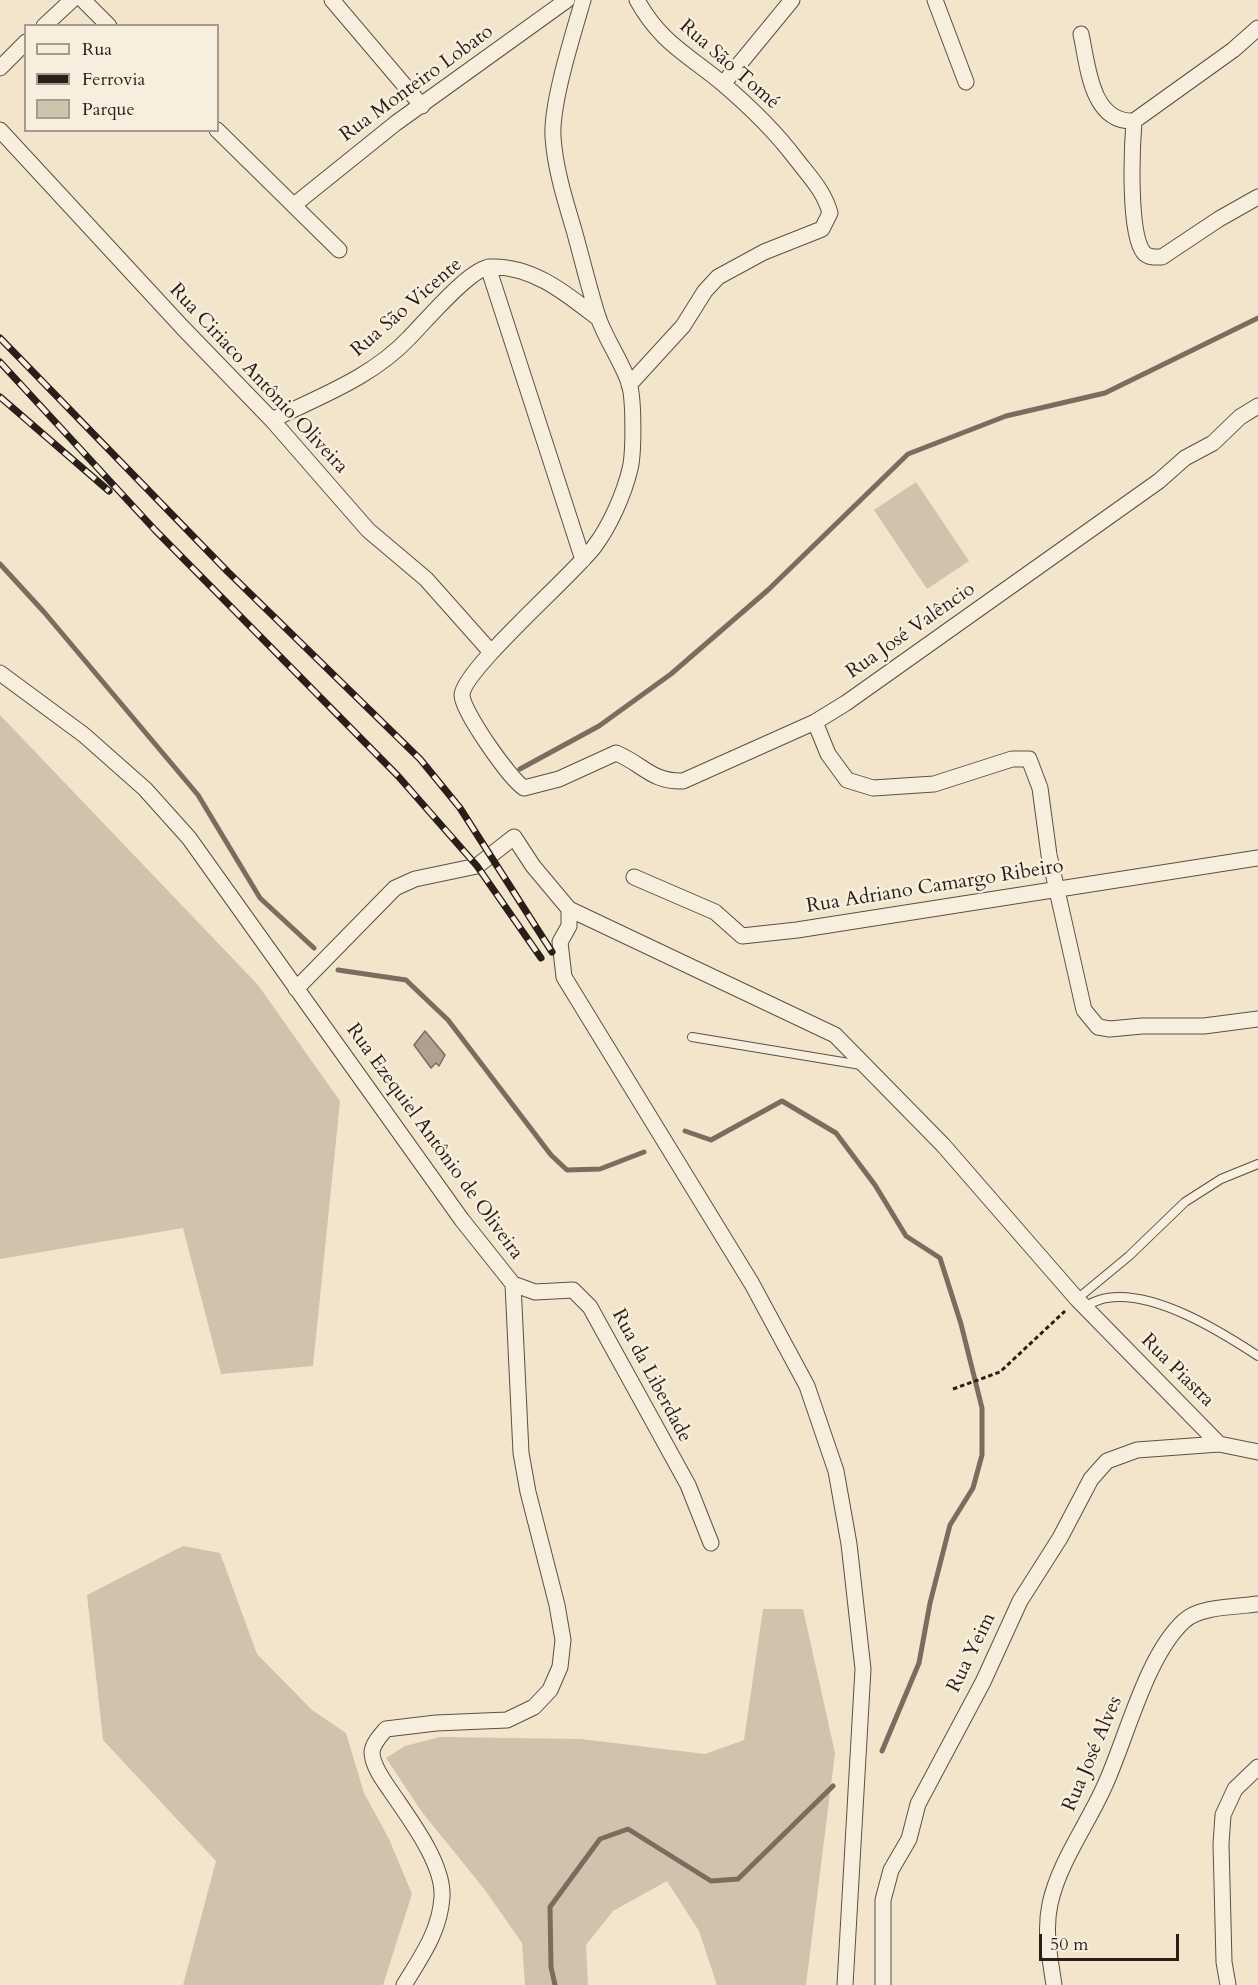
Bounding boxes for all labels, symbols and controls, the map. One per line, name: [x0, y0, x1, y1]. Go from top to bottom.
street label: Rua São Tomé: [674, 15, 784, 115]
street label: Rua Monteiro Lobato: [336, 20, 498, 148]
legend: [24, 24, 219, 132]
text: Rua: [82, 37, 112, 62]
text: Ferrovia: [82, 67, 145, 92]
text: Parque: [82, 97, 135, 122]
street label: Rua São Vicente: [347, 253, 467, 363]
street label: Rua Ciriaco Antônio Oliveira: [164, 279, 352, 479]
street label: Rua José Valêncio: [842, 578, 980, 684]
street label: Rua Adriano Camargo Ribeiro: [805, 855, 1065, 919]
street label: Rua Ezequiel Antônio de Oliveira: [340, 1019, 528, 1265]
street label: Rua da Liberdade: [606, 1305, 696, 1447]
street label: Rua Piastra: [1135, 1329, 1219, 1413]
street label: Rua Yeim: [943, 1609, 1001, 1697]
street label: Rua José Alves: [1058, 1693, 1128, 1815]
scale bar: [1042, 1922, 1182, 1960]
text: 50 m: [1050, 1932, 1089, 1957]

